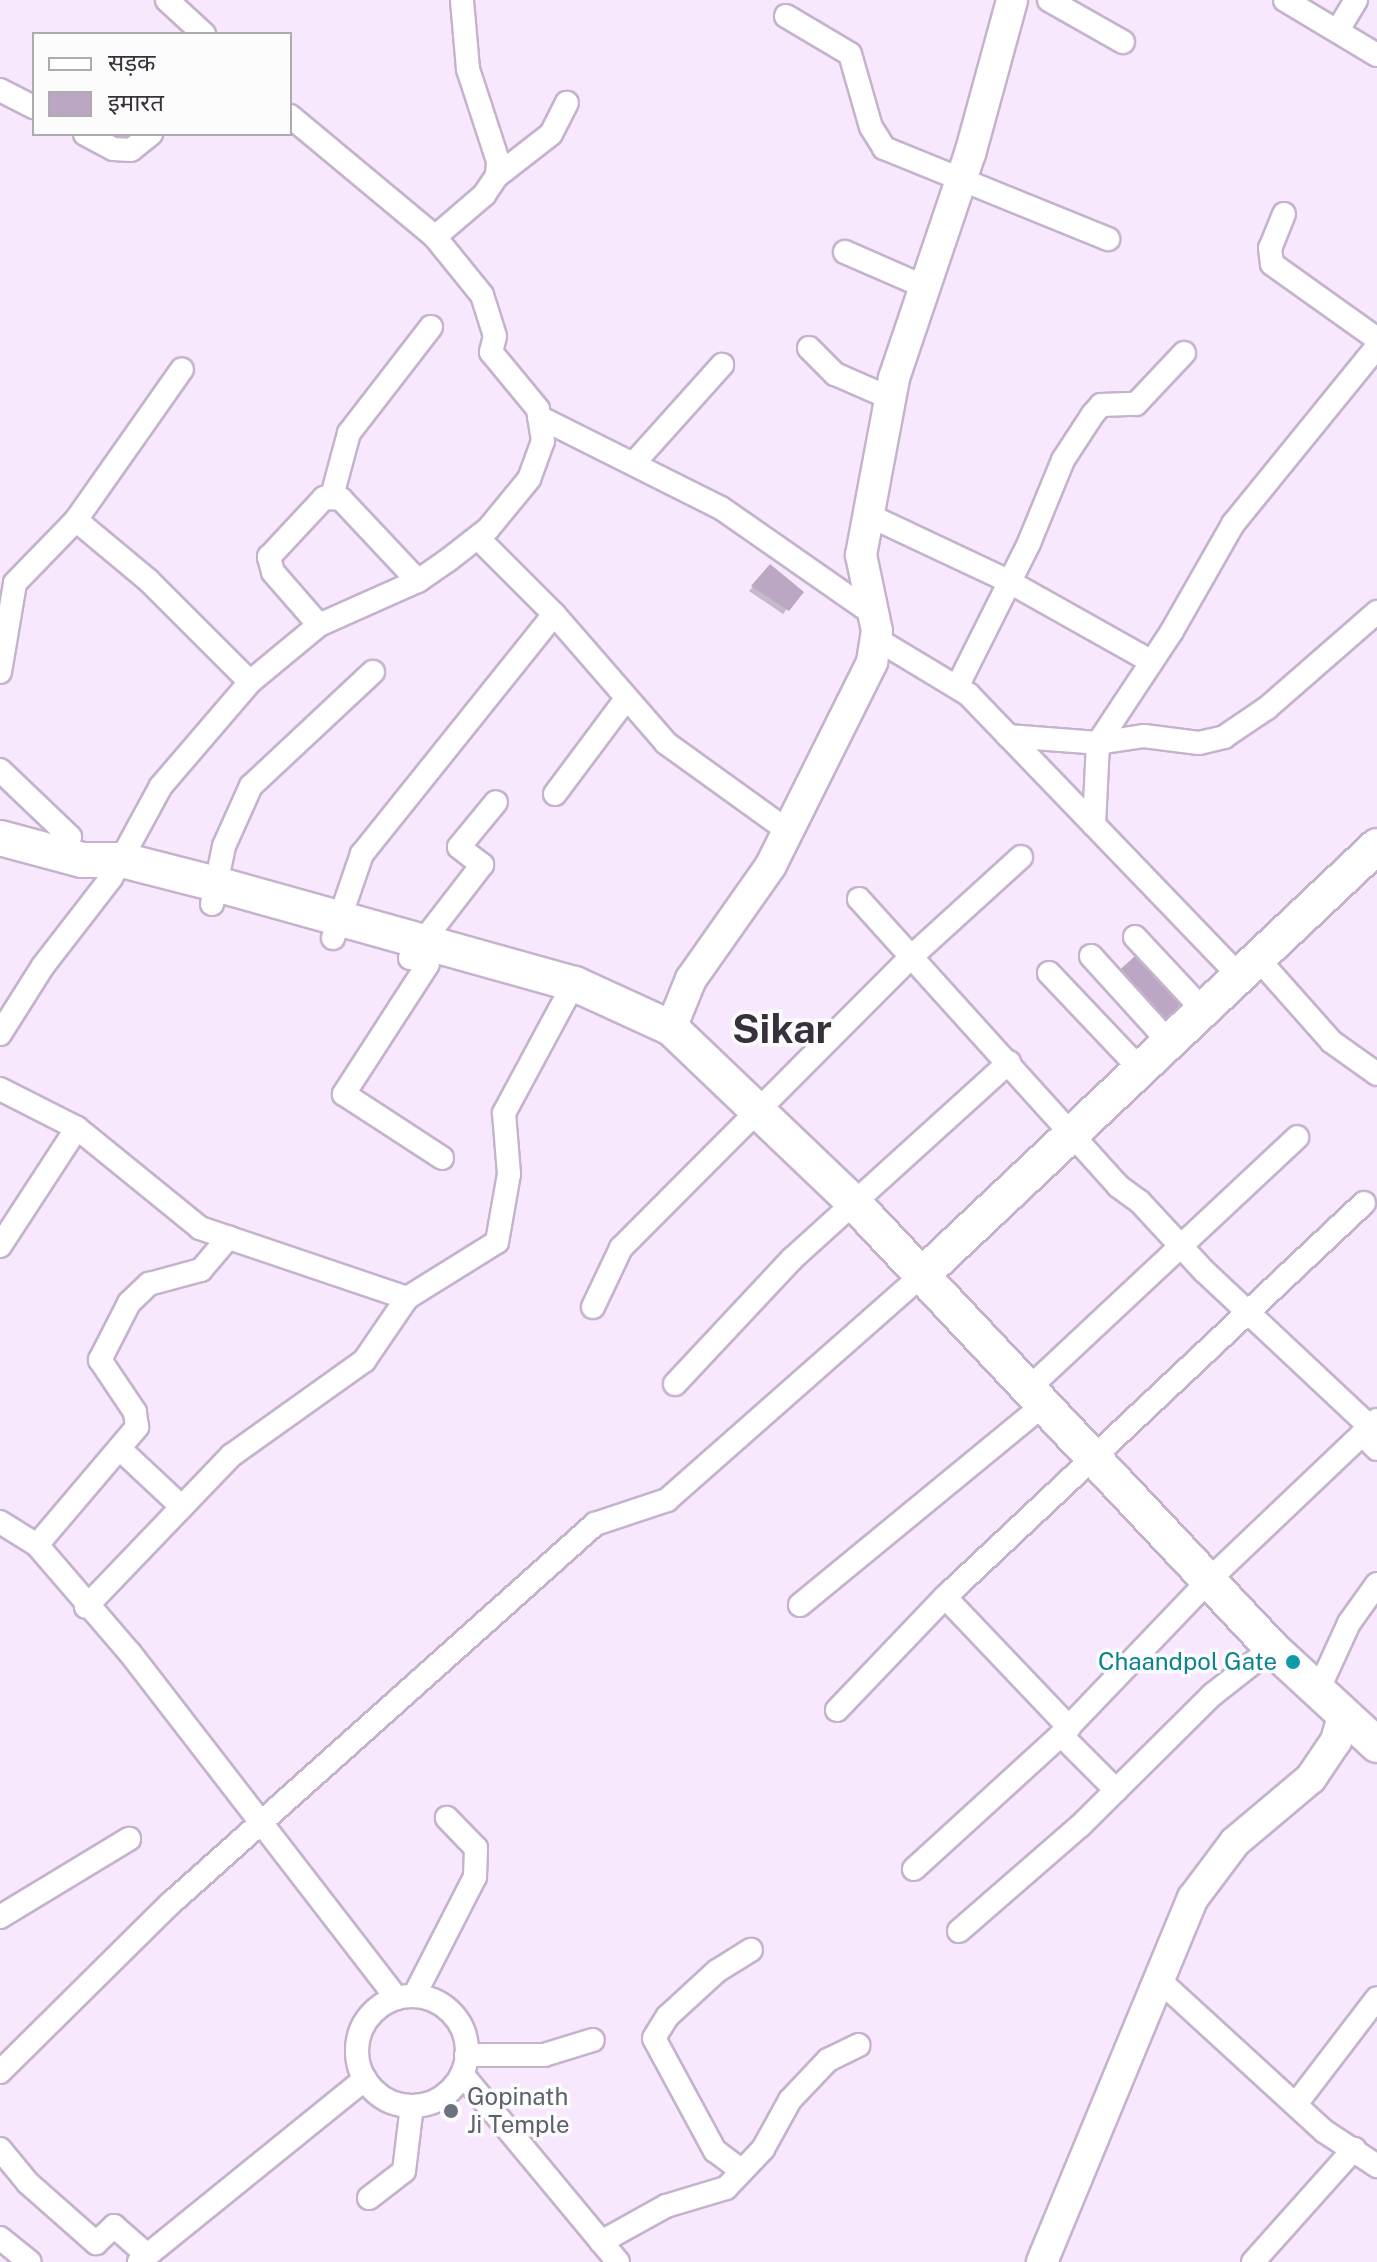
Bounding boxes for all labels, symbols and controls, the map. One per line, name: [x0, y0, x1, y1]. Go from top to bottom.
legend: [32, 32, 292, 136]
text: सड़क: [108, 48, 156, 76]
text: इमारत: [108, 88, 164, 116]
district label: Sikar: [732, 1005, 832, 1053]
place label: Chaandpol Gate: [1098, 1648, 1277, 1676]
marker: Chaandpol Gate: [1284, 1653, 1302, 1671]
place label: Gopinath Ji Temple: [467, 2083, 570, 2139]
marker: Gopinath Ji Temple: [442, 2102, 460, 2120]

